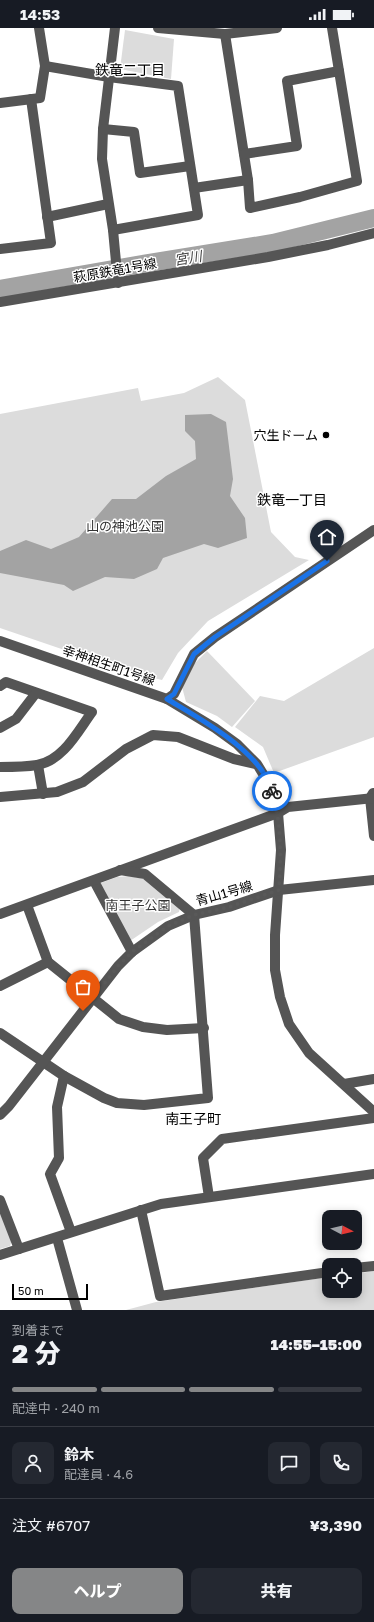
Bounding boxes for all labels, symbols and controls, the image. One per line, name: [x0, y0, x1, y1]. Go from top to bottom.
text: 14:53: [20, 5, 60, 23]
district label: 鉄竜二丁目: [95, 61, 165, 78]
water label: 宮川: [173, 247, 205, 268]
street label: 萩原鉄竜1号線: [72, 255, 158, 285]
place label: 穴生ドーム: [253, 427, 318, 443]
marker: 穴生ドーム: [321, 430, 331, 440]
district label: 鉄竜一丁目: [257, 491, 327, 508]
park label: 山の神池公園: [86, 518, 164, 534]
pin: [310, 520, 344, 561]
icon: home: [316, 526, 338, 548]
street label: 幸神相生町1号線: [60, 642, 158, 688]
courier: [252, 771, 292, 811]
icon: bike: [261, 780, 283, 802]
street label: 青山1号線: [194, 877, 254, 909]
park label: 南王子公園: [105, 897, 171, 913]
pin: [66, 970, 100, 1011]
icon: bag: [72, 976, 94, 998]
district label: 南王子町: [165, 1110, 221, 1127]
north arrow: [322, 1210, 362, 1250]
map controls: [322, 1210, 362, 1298]
button: locate: [322, 1258, 362, 1298]
scale bar: [12, 1282, 88, 1301]
text: 50 m: [18, 1284, 44, 1297]
text: 到着まで: [12, 1322, 64, 1338]
text: 14:55–15:00: [271, 1335, 362, 1353]
text: 2 分: [12, 1338, 61, 1369]
text: 配達中 · 240 m: [12, 1400, 100, 1416]
button: person: [12, 1442, 54, 1484]
button: chat: [268, 1442, 310, 1484]
button: phone: [320, 1442, 362, 1484]
text: 鈴木: [64, 1445, 94, 1463]
text: 配達員 · 4.6: [64, 1466, 133, 1482]
text: 注文 #6707: [12, 1516, 90, 1534]
text: ¥3,390: [310, 1516, 362, 1534]
button: ヘルプ: [12, 1568, 183, 1614]
button: 共有: [191, 1568, 362, 1614]

